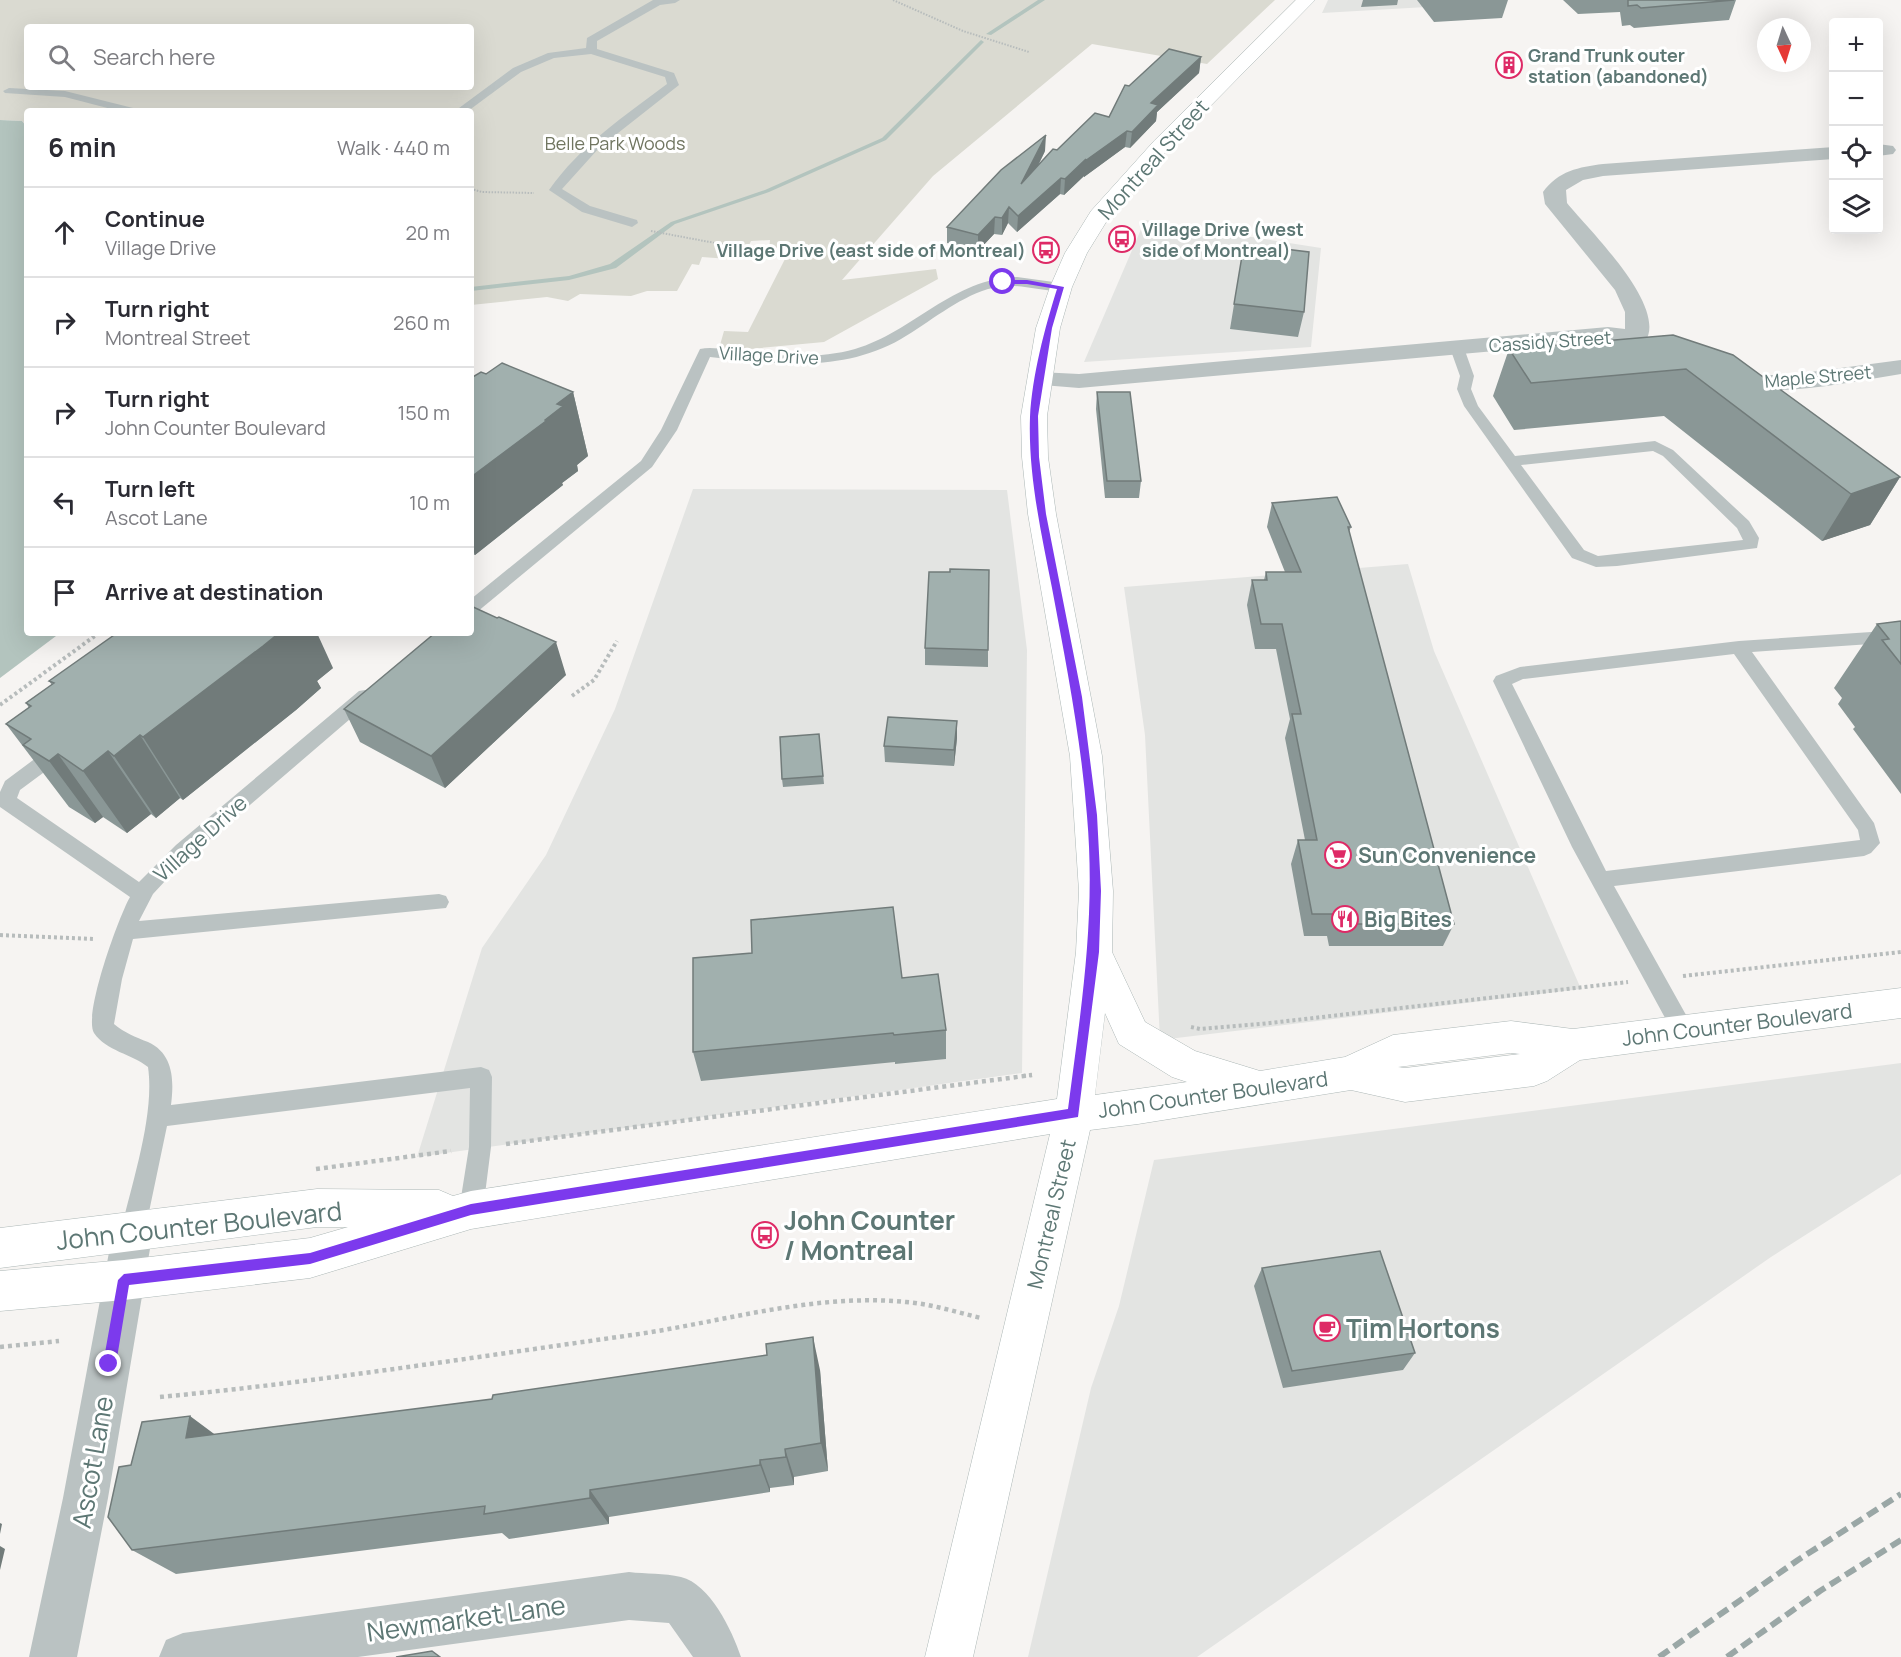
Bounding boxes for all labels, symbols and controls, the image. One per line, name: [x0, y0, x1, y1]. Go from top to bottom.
north arrow: [1757, 18, 1811, 72]
map controls: [1829, 18, 1883, 234]
button: +: [1829, 18, 1883, 72]
search box: [24, 24, 474, 90]
icon: search: [45, 41, 78, 74]
text: Search here: [93, 42, 215, 72]
place label: Grand Trunk outer station (abandoned): [1528, 43, 1709, 88]
building icon: Grand Trunk outer station (abandoned): [1494, 50, 1524, 80]
button: −: [1829, 72, 1883, 126]
street label: Montreal Street: [1091, 93, 1215, 225]
button: locate: [1829, 126, 1883, 180]
text: 6 min: [48, 129, 116, 165]
park label: Belle Park Woods: [545, 131, 685, 155]
text: Walk · 440 m: [337, 134, 450, 161]
button: layers: [1829, 180, 1883, 234]
text: Continue: [105, 204, 205, 234]
icon: ahead: [48, 216, 81, 249]
place label: Village Drive (west side of Montreal): [1142, 217, 1304, 262]
text: 20 m: [405, 219, 450, 246]
bus stop icon: Village Drive (west side of Montreal): [1107, 224, 1137, 254]
text: Village Drive: [105, 234, 216, 261]
bus stop icon: Village Drive (east side of Montreal): [1031, 235, 1061, 265]
place label: Village Drive (east side of Montreal): [717, 238, 1026, 262]
route start: [989, 268, 1015, 294]
text: Turn right: [105, 294, 210, 324]
icon: right: [48, 306, 81, 339]
text: 260 m: [393, 309, 450, 336]
text: Montreal Street: [105, 324, 251, 351]
street label: Cassidy Street: [1488, 325, 1612, 357]
street label: Village Drive: [718, 340, 820, 370]
street label: Maple Street: [1764, 359, 1872, 393]
text: Turn right: [105, 384, 210, 414]
icon: right: [48, 396, 81, 429]
text: 150 m: [397, 399, 450, 426]
text: John Counter Boulevard: [105, 414, 326, 441]
text: Turn left: [105, 474, 195, 504]
icon: left: [48, 486, 81, 519]
text: 10 m: [409, 489, 450, 516]
text: Ascot Lane: [105, 504, 208, 531]
icon: arrive: [48, 576, 81, 609]
text: Arrive at destination: [105, 577, 323, 607]
street label: Village Drive: [147, 789, 253, 887]
supermarket icon: Sun Convenience: [1323, 840, 1353, 870]
place label: Sun Convenience: [1358, 841, 1536, 869]
restaurant icon: Big Bites: [1330, 904, 1360, 934]
place label: Big Bites: [1364, 905, 1452, 933]
street label: John Counter Boulevard: [1620, 996, 1854, 1052]
street label: John Counter Boulevard: [1096, 1064, 1330, 1124]
street label: Montreal Street: [1020, 1136, 1082, 1292]
street label: John Counter Boulevard: [54, 1192, 344, 1258]
place label: John Counter / Montreal: [784, 1202, 955, 1268]
bus stop icon: John Counter / Montreal: [750, 1220, 780, 1250]
place label: Tim Hortons: [1346, 1310, 1500, 1346]
cafe icon: Tim Hortons: [1312, 1313, 1342, 1343]
route end: [95, 1350, 121, 1376]
street label: Ascot Lane: [63, 1393, 121, 1531]
street label: Newmarket Lane: [364, 1586, 568, 1650]

